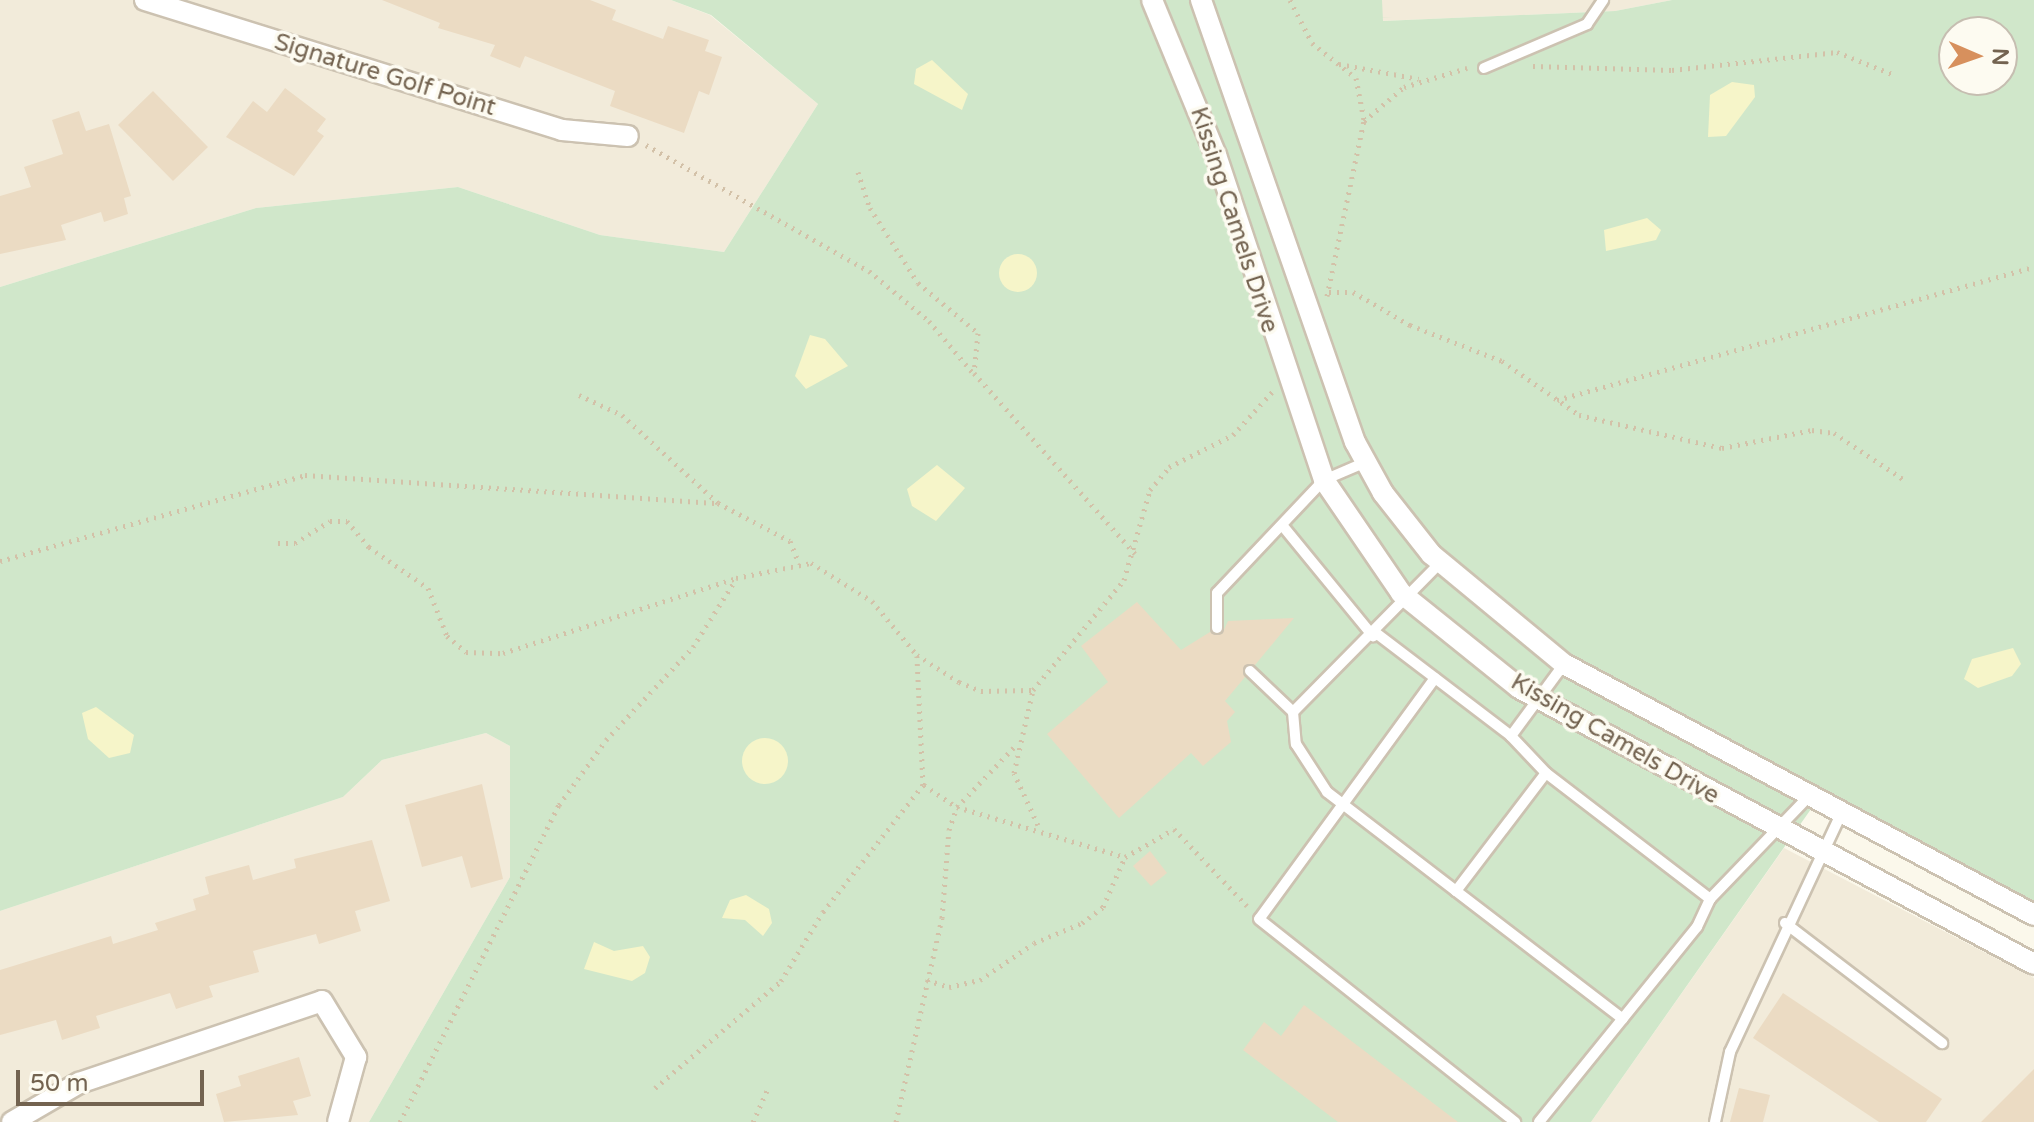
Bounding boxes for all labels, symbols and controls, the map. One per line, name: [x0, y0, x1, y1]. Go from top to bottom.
north arrow: [1938, 16, 2018, 96]
street label: Signature Golf Point: [271, 28, 499, 122]
text: N: [1987, 47, 2013, 66]
street label: Kissing Camels Drive: [1184, 103, 1284, 337]
street label: Kissing Camels Drive: [1506, 668, 1724, 810]
scale bar: [20, 1054, 208, 1104]
text: 50 m: [30, 1069, 88, 1098]

